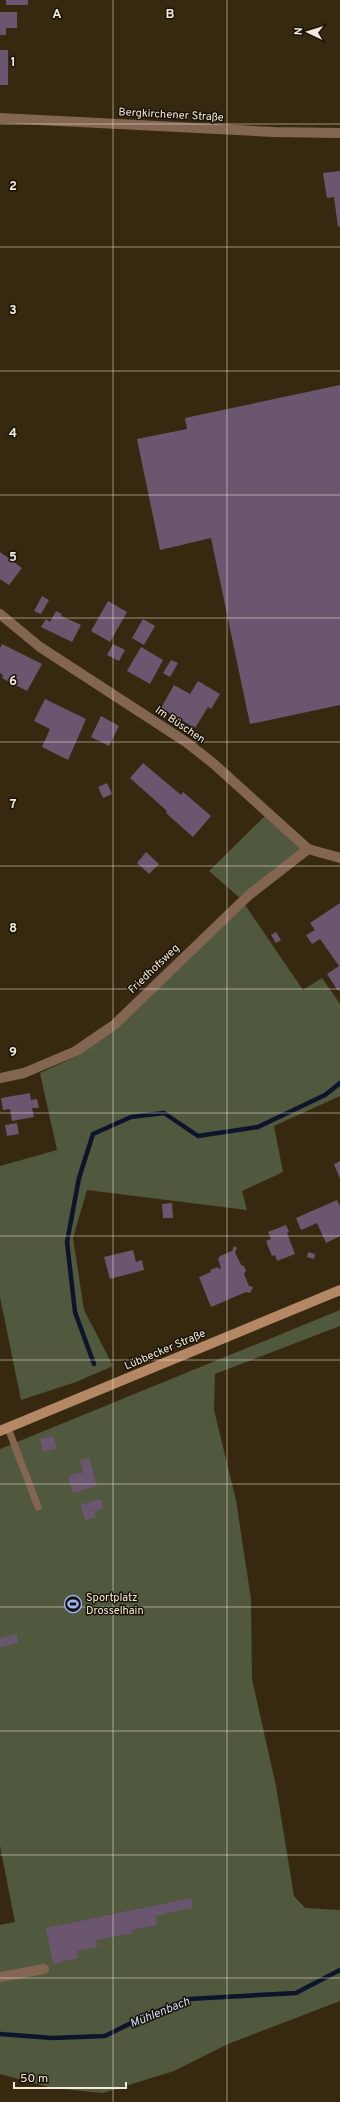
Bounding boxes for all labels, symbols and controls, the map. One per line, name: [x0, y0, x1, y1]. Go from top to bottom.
text: A: [52, 7, 62, 23]
text: B: [166, 7, 175, 23]
north arrow: [288, 12, 328, 52]
text: N: [292, 27, 306, 36]
text: 1: [10, 55, 16, 71]
street label: Bergkirchener Straße: [118, 105, 224, 125]
text: 2: [9, 179, 17, 195]
text: 3: [9, 303, 17, 319]
text: 4: [9, 426, 17, 442]
text: 5: [9, 550, 17, 566]
text: 6: [9, 674, 17, 690]
street label: Im Büschen: [152, 703, 208, 747]
text: 7: [10, 797, 17, 813]
text: 8: [9, 921, 17, 937]
street label: Friedhofsweg: [126, 941, 182, 997]
text: 9: [9, 1045, 17, 1061]
street label: Lübbecker Straße: [122, 1327, 208, 1373]
place label: Sportplatz Drosselhain: [86, 1591, 144, 1618]
sports icon: Sportplatz Drosselhain: [63, 1594, 83, 1614]
water label: Mühlenbach: [128, 1994, 193, 2032]
scale bar: [14, 2064, 126, 2090]
text: 50 m: [20, 2071, 48, 2087]

